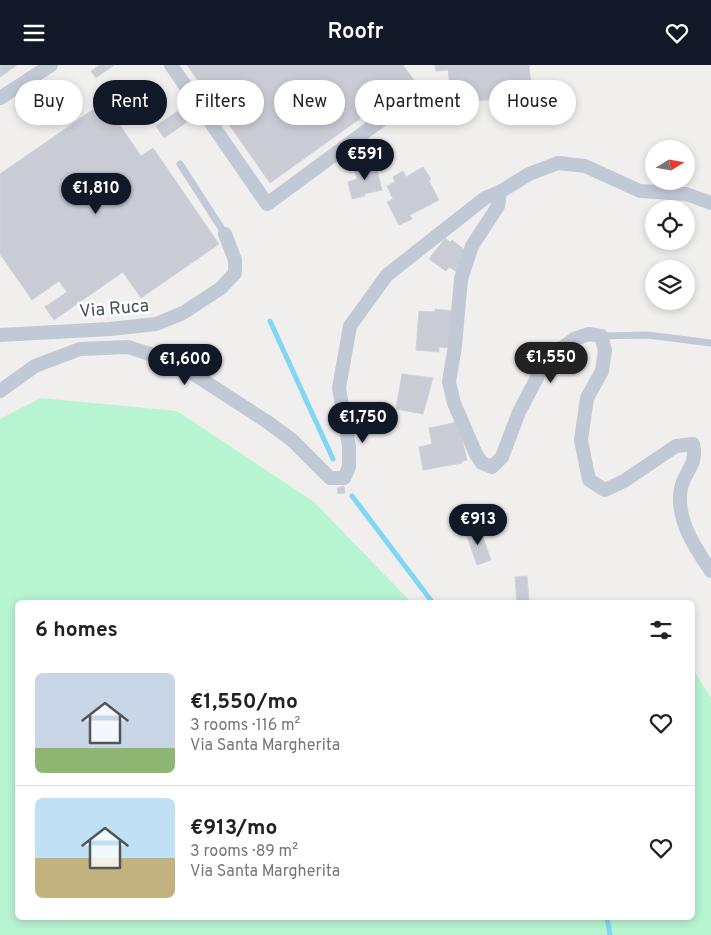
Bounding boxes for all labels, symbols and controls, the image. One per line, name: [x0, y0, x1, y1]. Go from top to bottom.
icon: menu: [20, 19, 48, 47]
text: Roofr: [328, 19, 383, 46]
icon: heart: [663, 19, 691, 47]
chip: Buy: [15, 80, 83, 125]
chip: Rent: [93, 80, 167, 125]
chip: Filters: [177, 80, 264, 125]
chip: New: [274, 80, 345, 125]
chip: Apartment: [355, 80, 479, 125]
chip: House: [489, 80, 576, 125]
pin: €591: [335, 139, 395, 181]
north arrow: [645, 140, 695, 190]
map controls: [645, 140, 695, 310]
text: €591: [347, 145, 383, 165]
pin: €1,810: [55, 173, 137, 215]
text: €1,810: [72, 179, 120, 199]
button: locate: [645, 200, 695, 250]
button: layers: [645, 260, 695, 310]
street label: Via Ruca: [78, 295, 150, 324]
pin: €1,550: [510, 341, 592, 384]
pin: €1,600: [144, 343, 226, 386]
text: €1,550: [526, 348, 576, 368]
text: €1,600: [159, 350, 211, 370]
pin: €1,750: [322, 401, 404, 444]
text: €1,750: [339, 408, 387, 428]
pin: €913: [448, 503, 508, 546]
text: €913: [460, 510, 496, 530]
icon: filters: [647, 616, 675, 644]
text: 6 homes: [35, 617, 118, 644]
text: €1,550/mo: [190, 689, 298, 716]
icon: home: [75, 693, 135, 753]
icon: heart: [647, 709, 675, 737]
text: 3 rooms · 116 m²: [190, 716, 300, 736]
text: Via Santa Margherita: [190, 736, 340, 756]
text: €913/mo: [190, 815, 278, 842]
icon: home: [75, 818, 135, 878]
icon: heart: [647, 834, 675, 862]
text: 3 rooms · 89 m²: [190, 842, 298, 862]
text: Via Santa Margherita: [190, 862, 340, 882]

